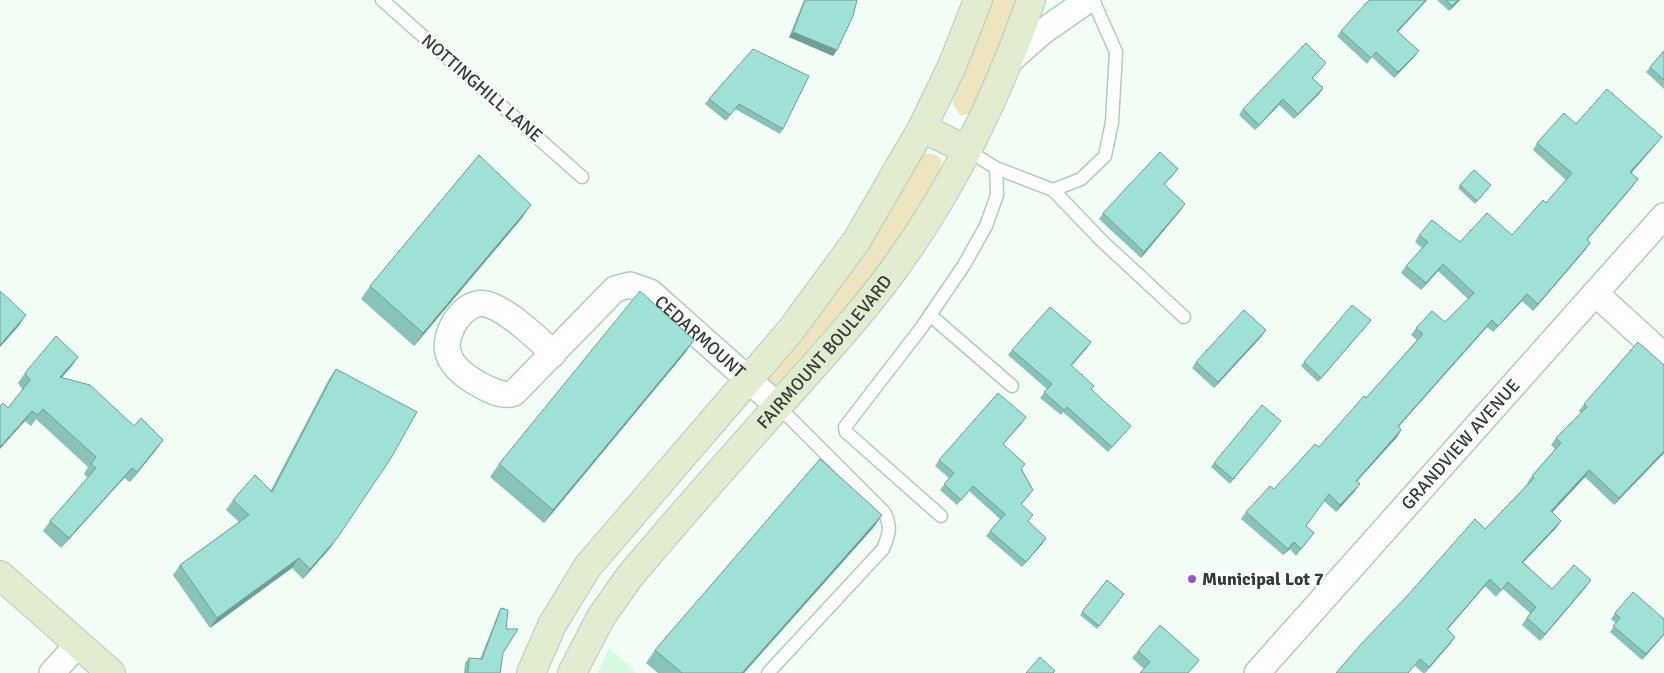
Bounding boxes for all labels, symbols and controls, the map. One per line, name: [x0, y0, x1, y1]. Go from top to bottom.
street label: NOTTINGHILL LANE: [417, 29, 547, 147]
street label: FAIRMOUNT BOULEVARD: [752, 271, 897, 433]
street label: CEDARMOUNT: [650, 291, 750, 383]
street label: GRANDVIEW AVENUE: [1397, 375, 1524, 514]
place label: Municipal Lot 7: [1202, 568, 1324, 590]
marker: Municipal Lot 7: [1186, 573, 1198, 585]

